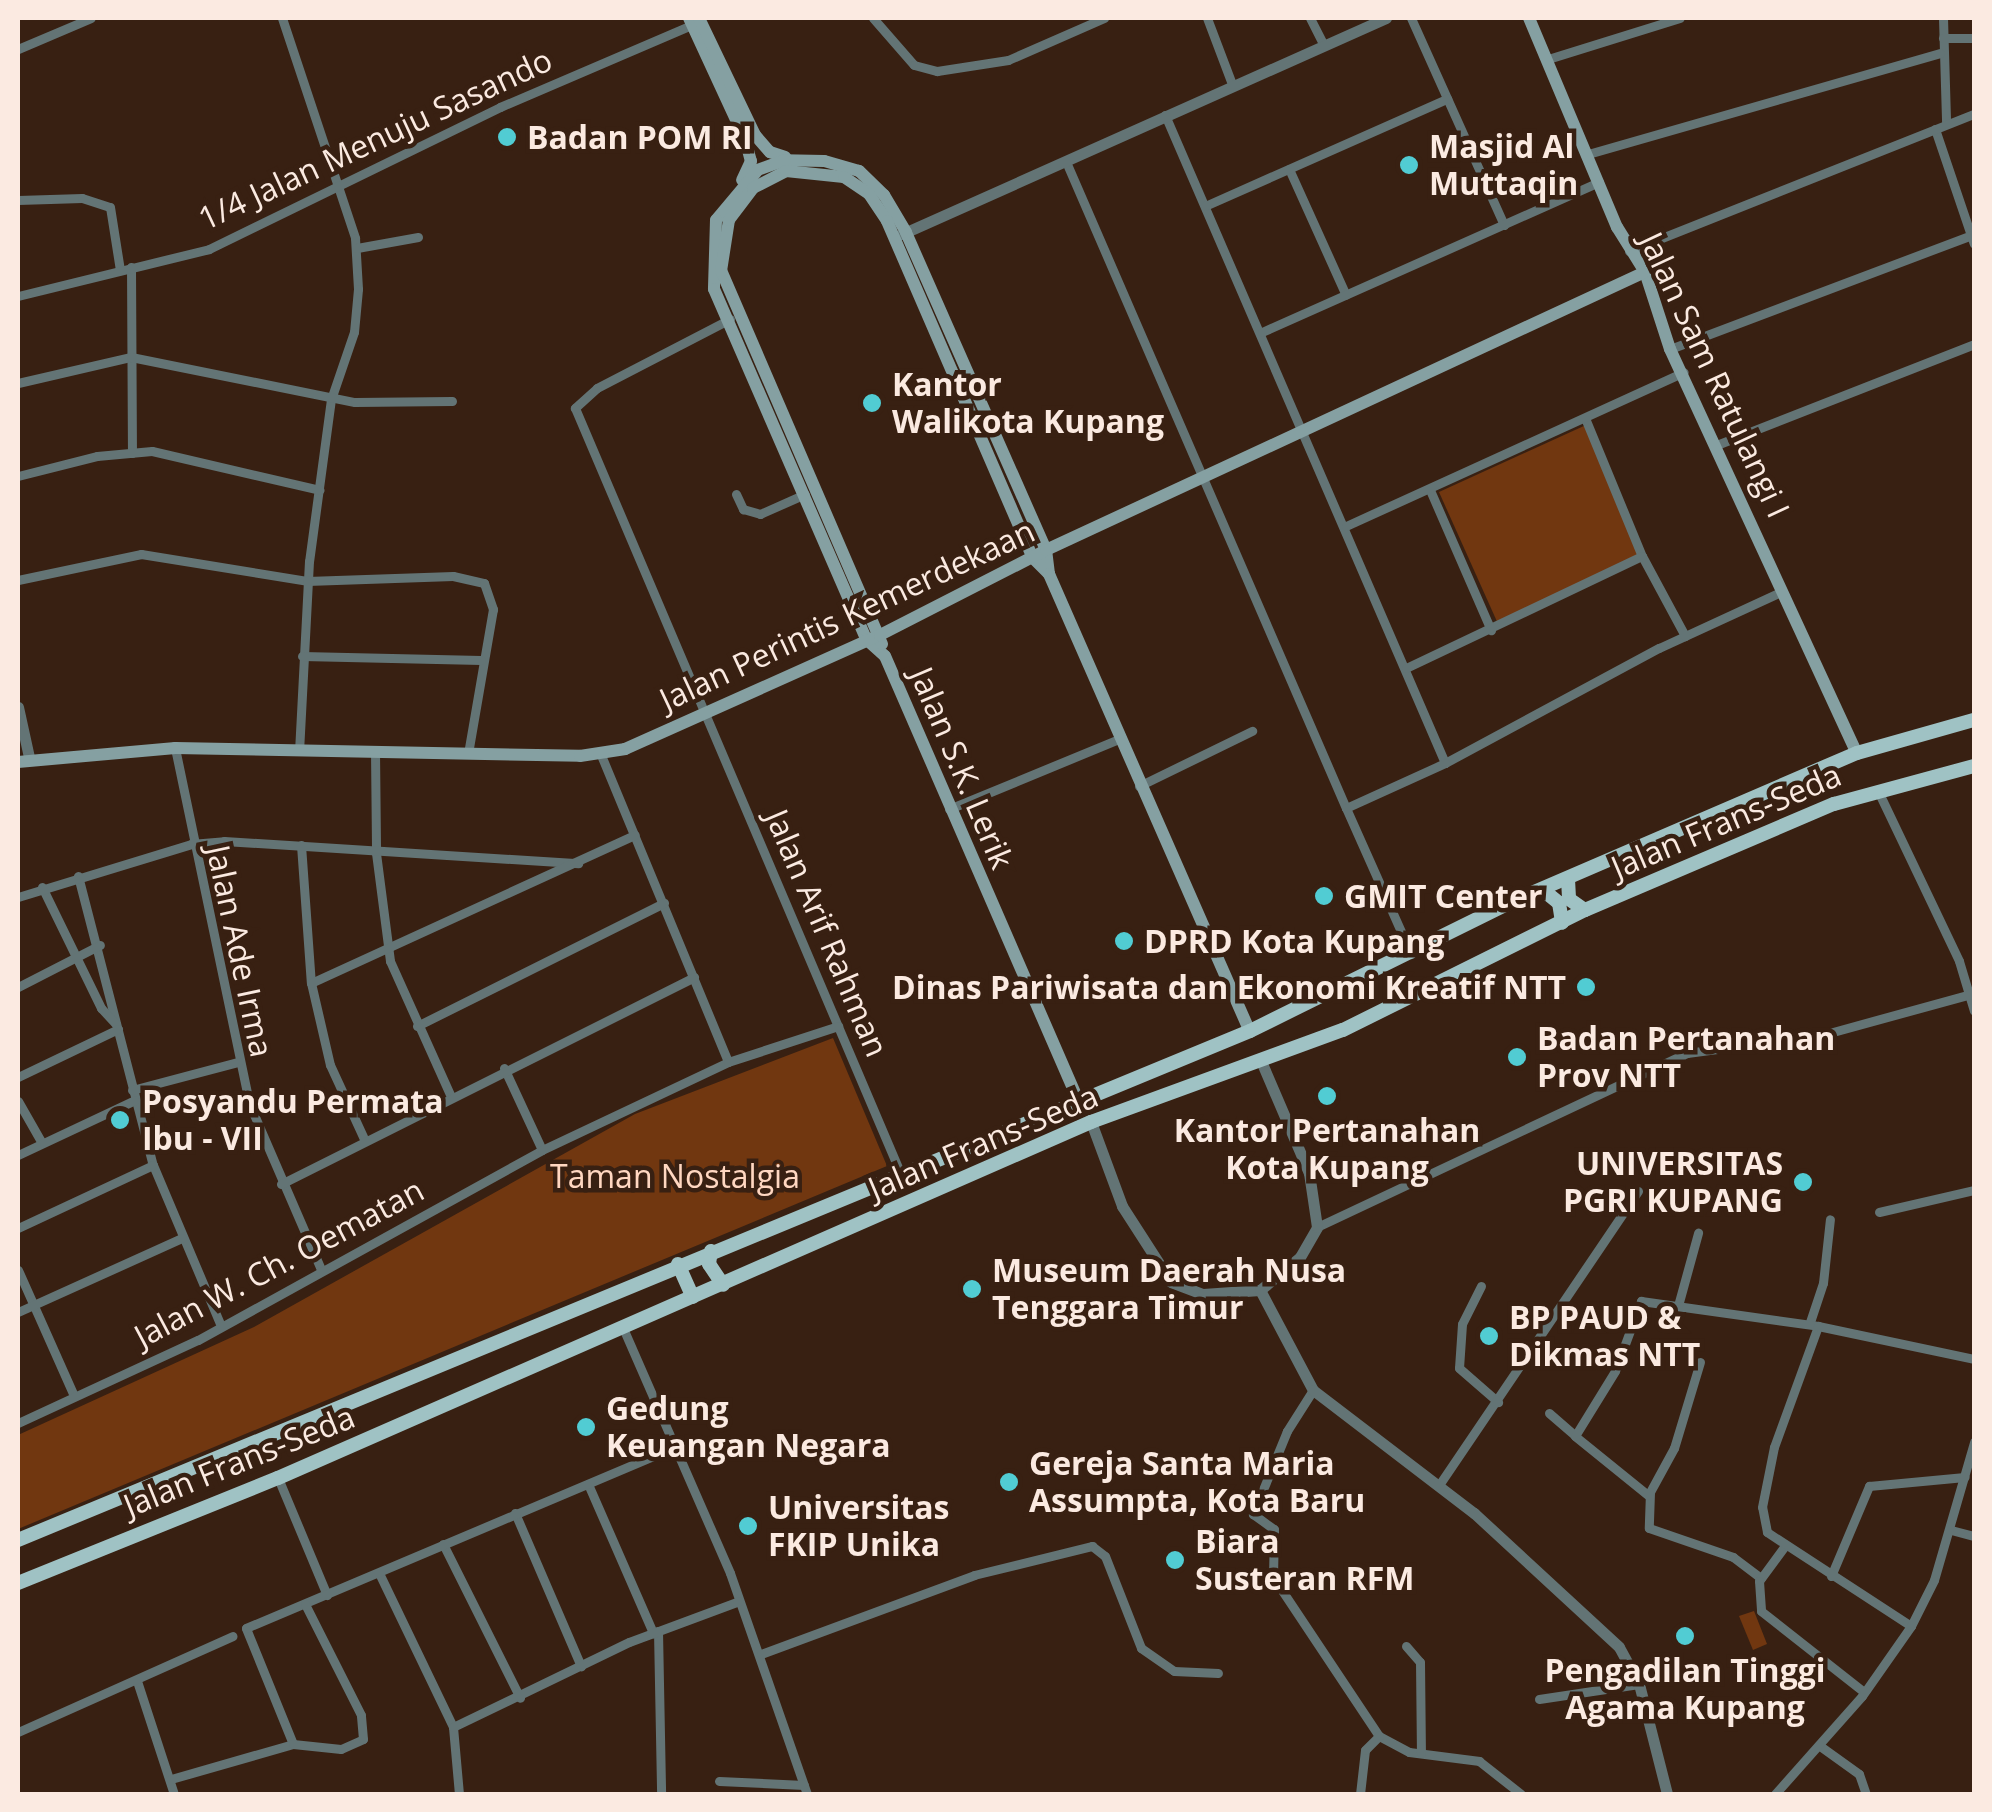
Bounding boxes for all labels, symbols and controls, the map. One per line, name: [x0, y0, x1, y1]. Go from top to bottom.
street label: 1/4 Jalan Menuju Sasando: [192, 40, 558, 238]
place label: Badan POM RI: [527, 118, 753, 156]
marker: Badan POM RI: [496, 126, 518, 148]
place label: Masjid Al Muttaqin: [1429, 128, 1578, 203]
marker: Masjid Al Muttaqin: [1398, 154, 1420, 176]
street label: Jalan Sam Ratulangi I: [1632, 226, 1798, 524]
place label: Kantor Walikota Kupang: [892, 366, 1164, 441]
marker: Kantor Walikota Kupang: [861, 392, 883, 414]
street label: Jalan Perintis Kemerdekaan: [654, 511, 1040, 719]
street label: Jalan S.K. Lerik: [902, 662, 1022, 874]
street label: Jalan Frans-Seda: [1605, 755, 1847, 887]
street label: Jalan Arif Rahman: [758, 804, 896, 1062]
street label: Jalan Ade Irma: [199, 842, 281, 1060]
place label: GMIT Center: [1344, 877, 1542, 915]
marker: GMIT Center: [1313, 885, 1335, 907]
place label: DPRD Kota Kupang: [1144, 922, 1444, 960]
marker: DPRD Kota Kupang: [1113, 930, 1135, 952]
place label: Dinas Pariwisata dan Ekonomi Kreatif NTT: [892, 968, 1566, 1006]
marker: Dinas Pariwisata dan Ekonomi Kreatif NTT: [1575, 976, 1597, 998]
place label: Badan Pertanahan Prov NTT: [1537, 1020, 1835, 1095]
marker: Badan Pertanahan Prov NTT: [1506, 1046, 1528, 1068]
street label: Jalan Frans-Seda: [862, 1076, 1104, 1208]
place label: Posyandu Permata Ibu - VII: [142, 1083, 443, 1158]
marker: Kantor Pertanahan Kota Kupang: [1316, 1085, 1338, 1107]
marker: Posyandu Permata Ibu - VII: [107, 1107, 133, 1133]
place label: Kantor Pertanahan Kota Kupang: [1174, 1112, 1480, 1187]
place label: UNIVERSITAS PGRI KUPANG: [1563, 1145, 1783, 1220]
park label: Taman Nostalgia: [550, 1157, 800, 1195]
street label: Jalan W. Ch. Oematan: [128, 1170, 430, 1356]
marker: UNIVERSITAS PGRI KUPANG: [1792, 1171, 1814, 1193]
place label: Museum Daerah Nusa Tenggara Timur: [992, 1252, 1346, 1327]
marker: Museum Daerah Nusa Tenggara Timur: [961, 1278, 983, 1300]
place label: BP PAUD & Dikmas NTT: [1509, 1299, 1700, 1374]
marker: BP PAUD & Dikmas NTT: [1478, 1325, 1500, 1347]
place label: Gedung Keuangan Negara: [606, 1390, 890, 1465]
street label: Jalan Frans-Seda: [118, 1397, 360, 1525]
marker: Gedung Keuangan Negara: [575, 1416, 597, 1438]
place label: Gereja Santa Maria Assumpta, Kota Baru: [1029, 1445, 1365, 1520]
marker: Gereja Santa Maria Assumpta, Kota Baru: [998, 1471, 1020, 1493]
place label: Universitas FKIP Unika: [768, 1489, 949, 1564]
marker: Universitas FKIP Unika: [737, 1515, 759, 1537]
place label: Biara Susteran RFM: [1195, 1523, 1414, 1598]
marker: Biara Susteran RFM: [1164, 1549, 1186, 1571]
marker: Pengadilan Tinggi Agama Kupang: [1674, 1625, 1696, 1647]
place label: Pengadilan Tinggi Agama Kupang: [1544, 1652, 1826, 1727]

